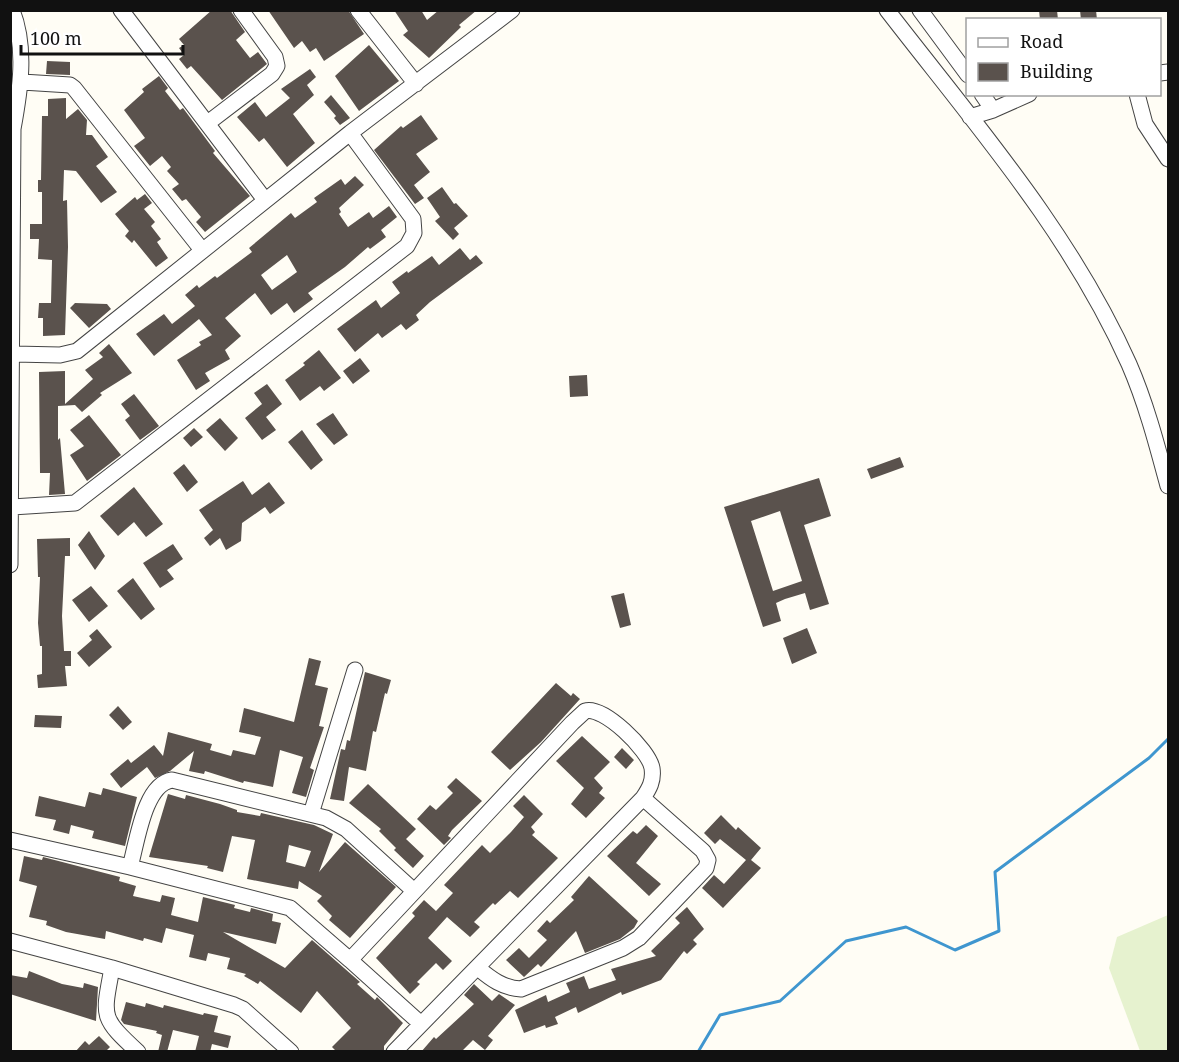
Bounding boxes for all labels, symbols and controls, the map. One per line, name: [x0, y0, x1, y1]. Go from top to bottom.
scale bar: [21, 18, 183, 56]
legend: [966, 18, 1161, 96]
text: 100 m: [30, 26, 82, 50]
text: Road: [1020, 29, 1063, 53]
text: Building: [1020, 59, 1093, 83]

